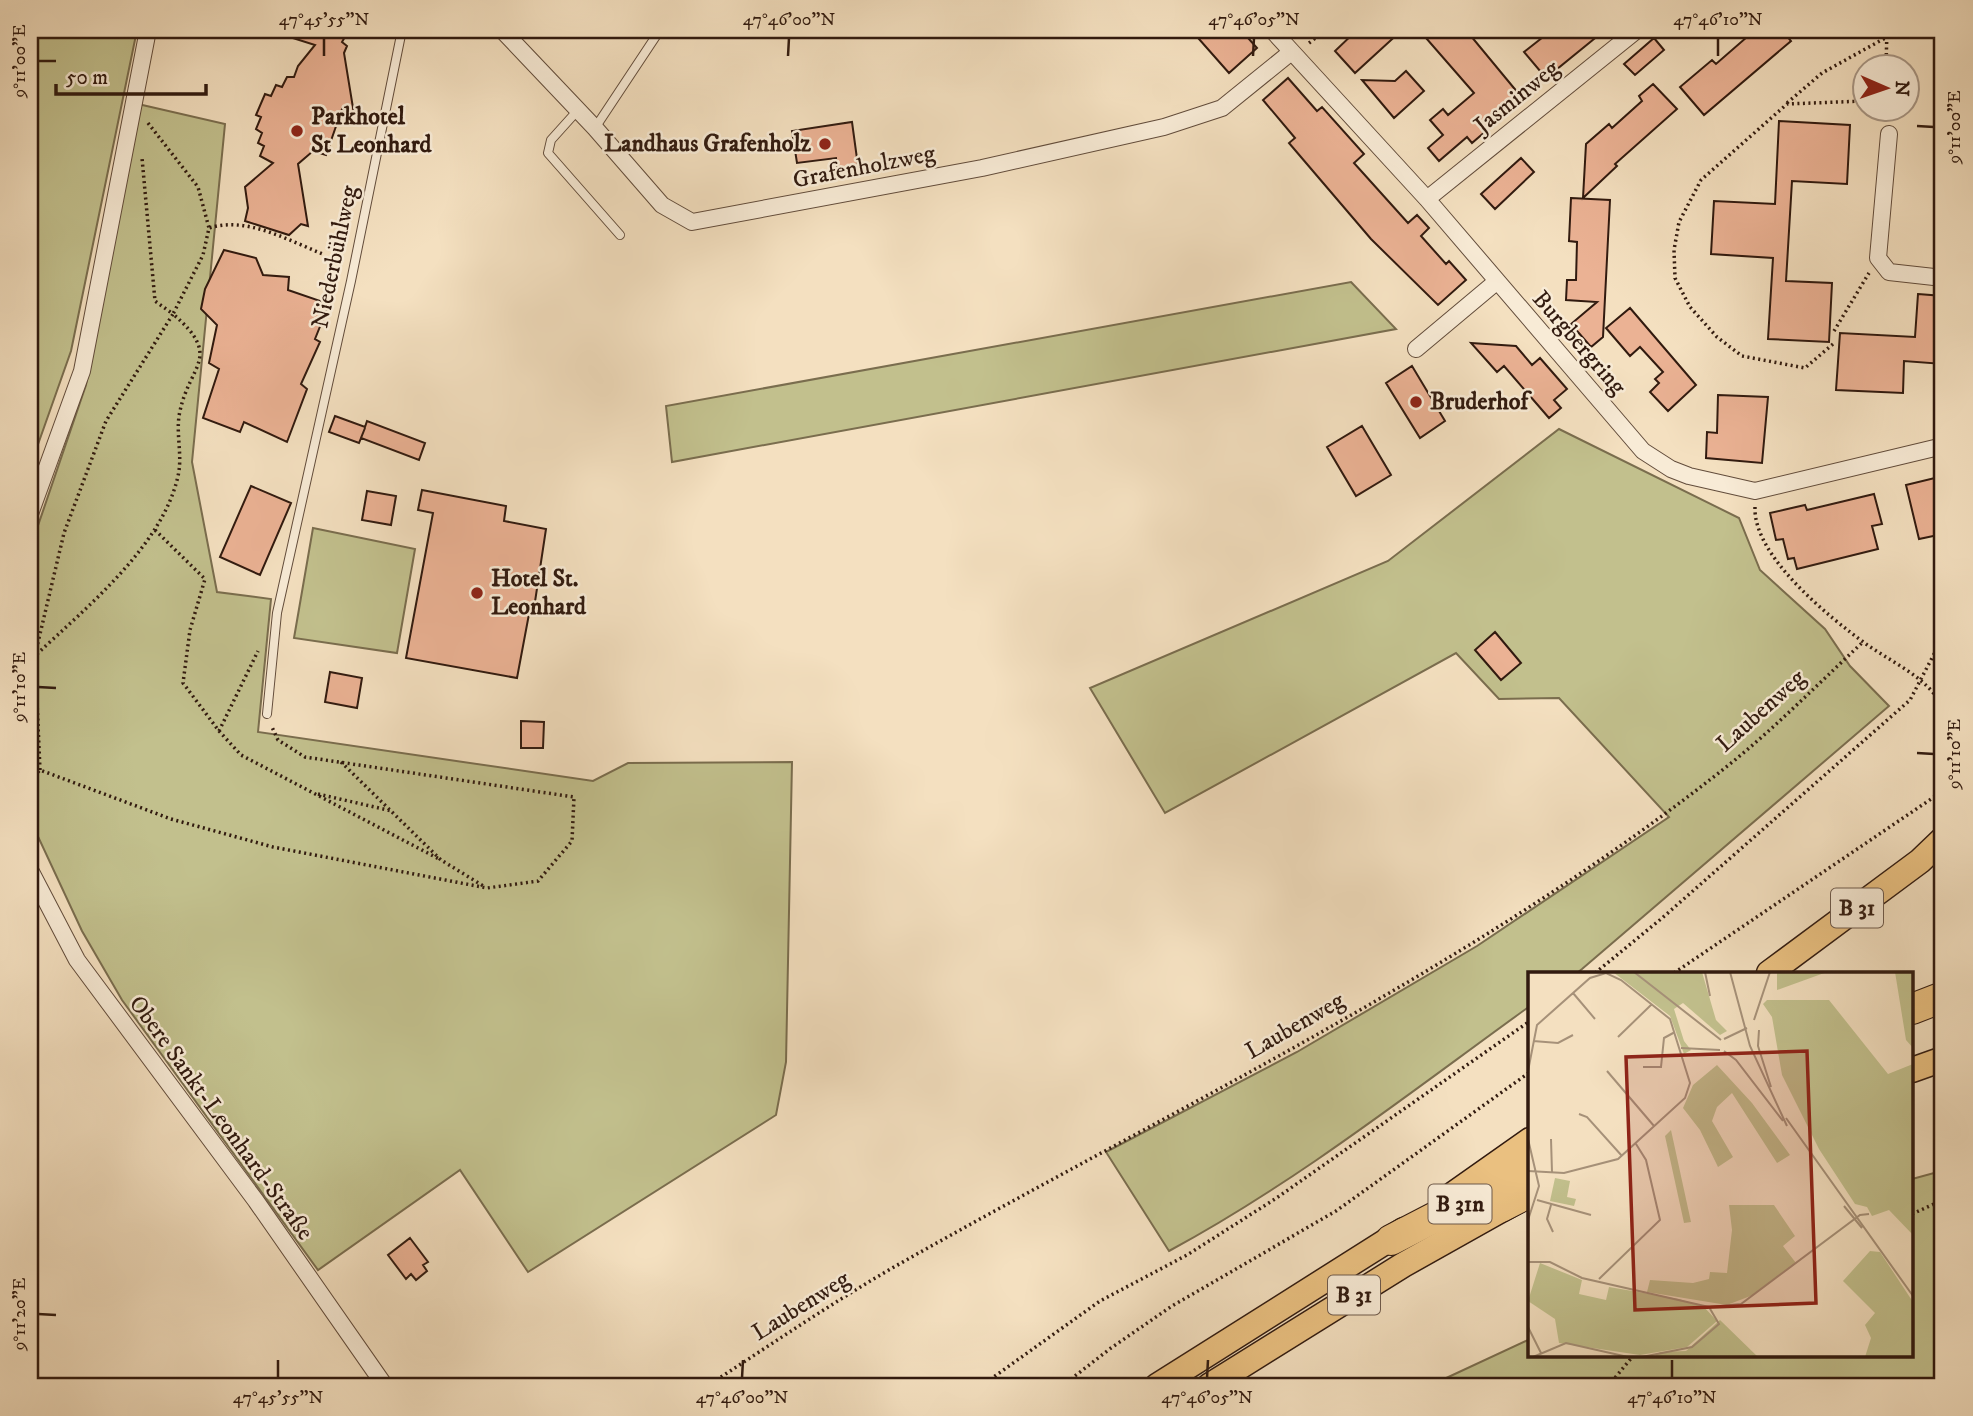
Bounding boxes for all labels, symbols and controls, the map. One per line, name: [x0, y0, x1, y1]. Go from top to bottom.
text: 47°45'55"N: [279, 9, 369, 31]
text: 47°46'00"N: [743, 9, 835, 31]
text: 47°46'05"N: [1208, 9, 1300, 31]
text: 47°46'10"N: [1673, 9, 1763, 31]
text: 9°11'00"E: [9, 24, 31, 99]
scale bar: [56, 52, 206, 96]
north arrow: [1850, 52, 1920, 122]
street label: Jasminweg: [1467, 53, 1566, 142]
text: 50 m: [66, 65, 108, 91]
text: N: [1890, 80, 1913, 97]
text: 9°11'00"E: [1944, 90, 1966, 165]
place label: Parkhotel St Leonhard: [311, 102, 432, 160]
marker: Parkhotel St Leonhard: [289, 123, 305, 139]
place label: Landhaus Grafenholz: [604, 129, 812, 159]
marker: Landhaus Grafenholz: [817, 136, 833, 152]
street label: Grafenholzweg: [790, 138, 938, 196]
street label: Niederbühlweg: [305, 182, 365, 331]
street label: Burgbergring: [1526, 285, 1633, 402]
place label: Bruderhof: [1430, 387, 1532, 417]
marker: Bruderhof: [1408, 394, 1424, 410]
place label: Hotel St. Leonhard: [491, 564, 587, 622]
marker: Hotel St. Leonhard: [469, 585, 485, 601]
text: 9°11'10"E: [9, 652, 31, 723]
street label: Laubenweg: [1710, 663, 1812, 759]
text: 9°11'10"E: [1944, 719, 1966, 790]
road number: B 31: [1831, 888, 1883, 928]
inset map: [1528, 972, 1913, 1356]
street label: Laubenweg: [1240, 985, 1350, 1066]
street label: Obere Sankt-Leonhard-Straße: [122, 990, 320, 1246]
road number: B 31n: [1428, 1184, 1492, 1224]
street label: Laubenweg: [747, 1264, 856, 1348]
road number: B 31: [1328, 1276, 1380, 1314]
text: 9°11'20"E: [9, 1277, 31, 1351]
text: 47°45'55"N: [233, 1387, 323, 1409]
text: 47°46'00"N: [696, 1387, 788, 1409]
text: 47°46'05"N: [1161, 1387, 1253, 1409]
text: 47°46'10"N: [1627, 1387, 1717, 1409]

